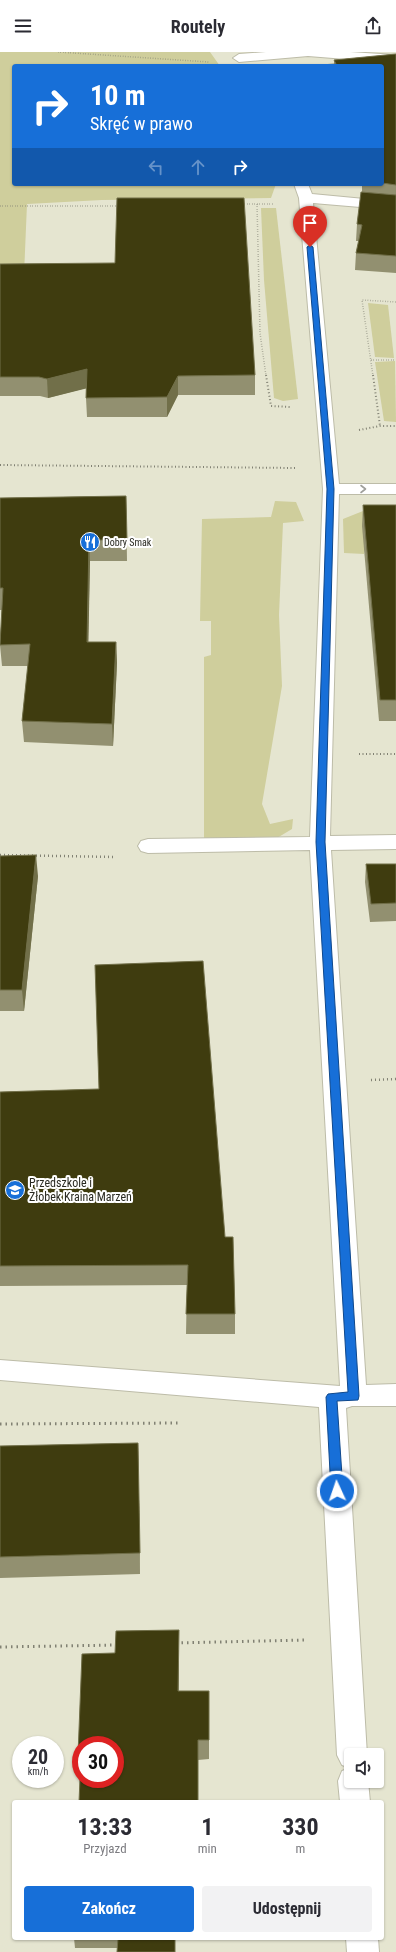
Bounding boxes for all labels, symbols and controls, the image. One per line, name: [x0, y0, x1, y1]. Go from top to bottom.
icon: menu: [12, 15, 34, 37]
icon: share: [362, 15, 384, 37]
text: Routely: [171, 16, 225, 37]
text: 10 m: [90, 79, 146, 112]
icon: right: [24, 80, 76, 132]
text: Skręć w prawo: [90, 113, 193, 134]
icon: left: [145, 156, 167, 178]
icon: ahead: [187, 156, 209, 178]
icon: right: [229, 156, 251, 178]
pin: [293, 206, 327, 247]
icon: arrive: [299, 212, 321, 234]
one-way arrow: [360, 485, 366, 493]
restaurant icon: Dobry Smak: [79, 531, 101, 553]
place label: Dobry Smak: [104, 537, 152, 548]
place label: Przedszkole i Żłobek Kraina Marzeń: [29, 1176, 132, 1204]
school or university icon: Przedszkole i Żłobek Kraina Marzeń: [4, 1179, 26, 1201]
position arrow: [316, 1470, 358, 1512]
speed limit sign: 30: [72, 1736, 124, 1788]
text: 20: [28, 1745, 48, 1769]
map controls: [344, 1748, 384, 1788]
button: sound: [344, 1748, 384, 1788]
text: km/h: [28, 1766, 48, 1777]
text: 13:33: [77, 1813, 132, 1841]
text: 1: [201, 1813, 213, 1841]
text: 330: [282, 1813, 319, 1841]
text: Przyjazd: [83, 1841, 127, 1856]
text: min: [198, 1841, 217, 1856]
text: m: [296, 1841, 305, 1856]
button: Zakończ: [24, 1886, 194, 1932]
button: Udostępnij: [202, 1886, 372, 1932]

